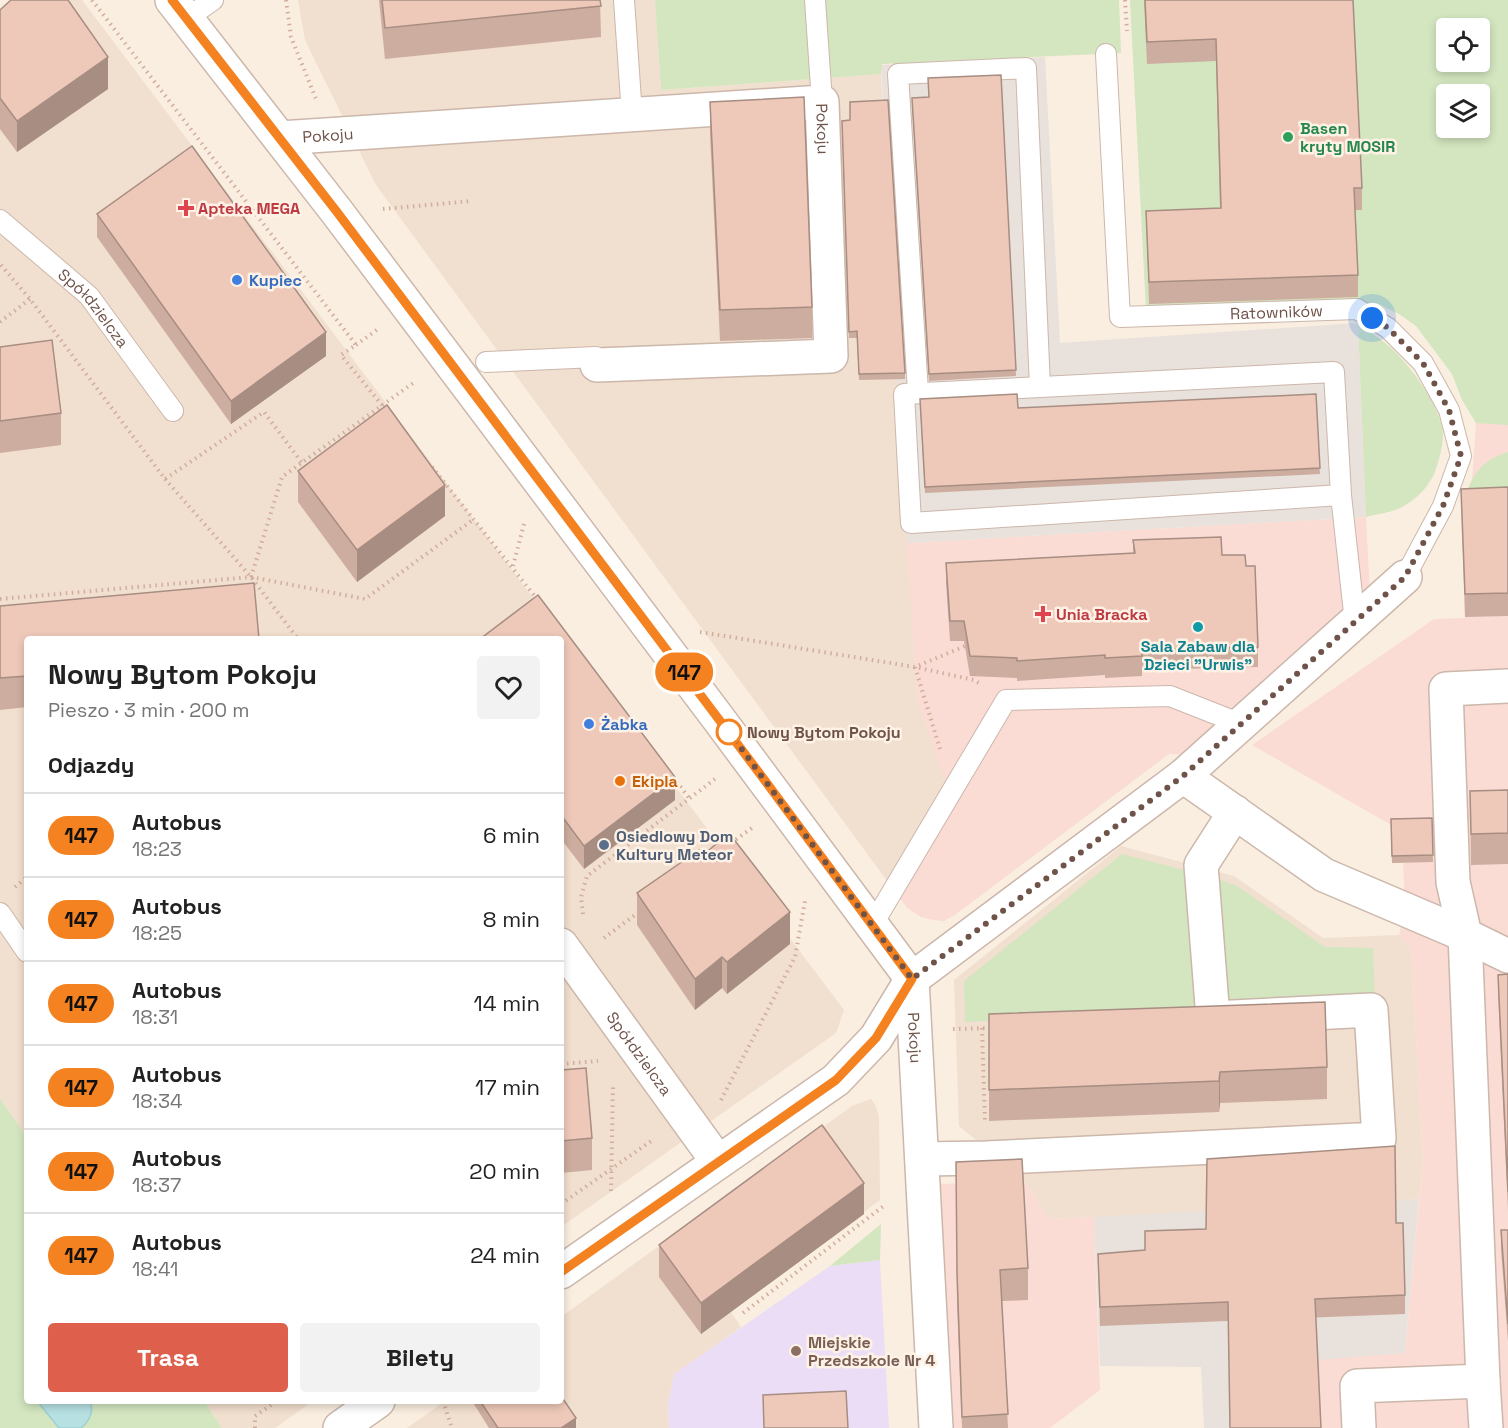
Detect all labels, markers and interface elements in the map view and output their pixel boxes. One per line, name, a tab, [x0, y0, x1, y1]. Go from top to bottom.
map controls	[1436, 18, 1490, 138]
button: locate	[1436, 18, 1490, 72]
button: layers	[1436, 84, 1490, 138]
street label: Pokoju	[812, 103, 834, 155]
place label: Basen kryty MOSIR	[1300, 118, 1395, 157]
street label: Pokoju	[302, 123, 354, 147]
marker: Basen kryty MOSIR	[1281, 130, 1295, 144]
place label: Apteka MEGA	[198, 198, 300, 219]
marker: Apteka MEGA	[179, 201, 193, 215]
street label: Spółdzielcza	[54, 264, 134, 352]
place label: Kupiec	[249, 270, 302, 291]
marker: Kupiec	[230, 273, 244, 287]
street label: Ratowników	[1230, 300, 1323, 324]
your location	[1357, 303, 1387, 333]
place label: Unia Bracka	[1056, 604, 1148, 625]
marker: Unia Bracka	[1034, 605, 1052, 623]
marker: Sala Zabaw dla Dzieci "Urwis"	[1191, 620, 1205, 634]
place label: Sala Zabaw dla Dzieci "Urwis"	[1141, 636, 1255, 675]
line badge: 147	[650, 652, 718, 692]
text: Nowy Bytom Pokoju	[48, 656, 317, 692]
button: heart	[477, 656, 540, 719]
text: 147	[667, 659, 701, 686]
text: Pieszo · 3 min · 200 m	[48, 697, 249, 723]
place label: Żabka	[601, 714, 648, 735]
marker: Żabka	[582, 717, 596, 731]
marker: Nowy Bytom Pokoju	[716, 719, 742, 745]
place label: Nowy Bytom Pokoju	[747, 722, 901, 743]
text: Odjazdy	[48, 751, 134, 779]
place label: Ekipla	[632, 771, 678, 792]
marker: Ekipla	[613, 774, 627, 788]
text: Autobus	[132, 808, 222, 836]
text: 6 min	[483, 821, 540, 849]
text: 147	[64, 822, 98, 849]
place label: Osiedlowy Dom Kultury Meteor	[616, 826, 734, 865]
text: 18:23	[132, 836, 182, 862]
marker: Osiedlowy Dom Kultury Meteor	[597, 838, 611, 852]
text: Autobus	[132, 892, 222, 920]
text: 8 min	[483, 905, 540, 933]
text: 147	[64, 906, 98, 933]
text: 18:25	[132, 920, 182, 946]
text: Autobus	[132, 976, 222, 1004]
text: 14 min	[474, 989, 540, 1017]
text: 147	[64, 990, 98, 1017]
text: 18:31	[132, 1004, 178, 1030]
street label: Spółdzielcza	[602, 1007, 677, 1100]
street label: Pokoju	[903, 1012, 927, 1064]
text: Autobus	[132, 1060, 222, 1088]
text: 17 min	[475, 1073, 540, 1101]
text: 147	[64, 1074, 98, 1101]
text: 18:34	[132, 1088, 182, 1114]
text: Autobus	[132, 1144, 222, 1172]
text: 20 min	[469, 1157, 540, 1185]
text: 147	[64, 1158, 98, 1185]
text: 18:37	[132, 1172, 181, 1198]
text: Autobus	[132, 1228, 222, 1256]
text: 24 min	[470, 1241, 540, 1269]
text: 147	[64, 1242, 98, 1269]
text: 18:41	[132, 1256, 178, 1282]
button: Trasa	[48, 1323, 288, 1392]
button: Bilety	[300, 1323, 540, 1392]
place label: Miejskie Przedszkole Nr 4	[808, 1332, 935, 1371]
marker: Miejskie Przedszkole Nr 4	[789, 1344, 803, 1358]

